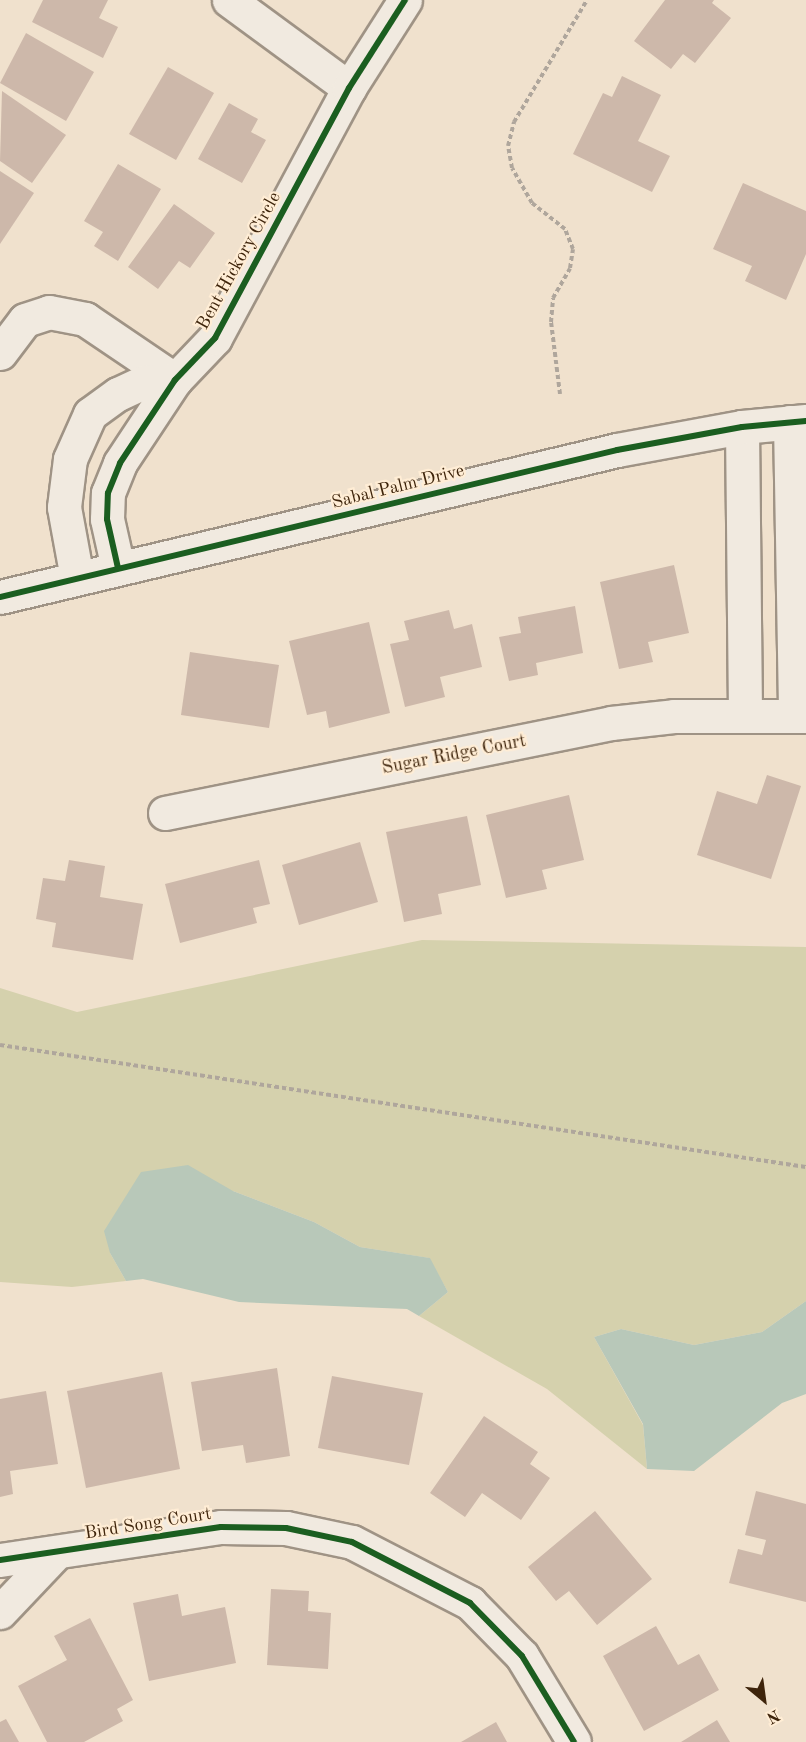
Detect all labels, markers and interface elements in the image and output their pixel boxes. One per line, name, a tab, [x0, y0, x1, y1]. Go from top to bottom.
street label: Bent Hickory Circle	[192, 188, 286, 334]
street label: Sabal Palm Drive	[329, 460, 467, 514]
street label: Sugar Ridge Court	[380, 730, 528, 780]
street label: Bird Song Court	[83, 1503, 213, 1545]
north arrow	[734, 1670, 794, 1730]
text: N	[764, 1706, 782, 1726]

